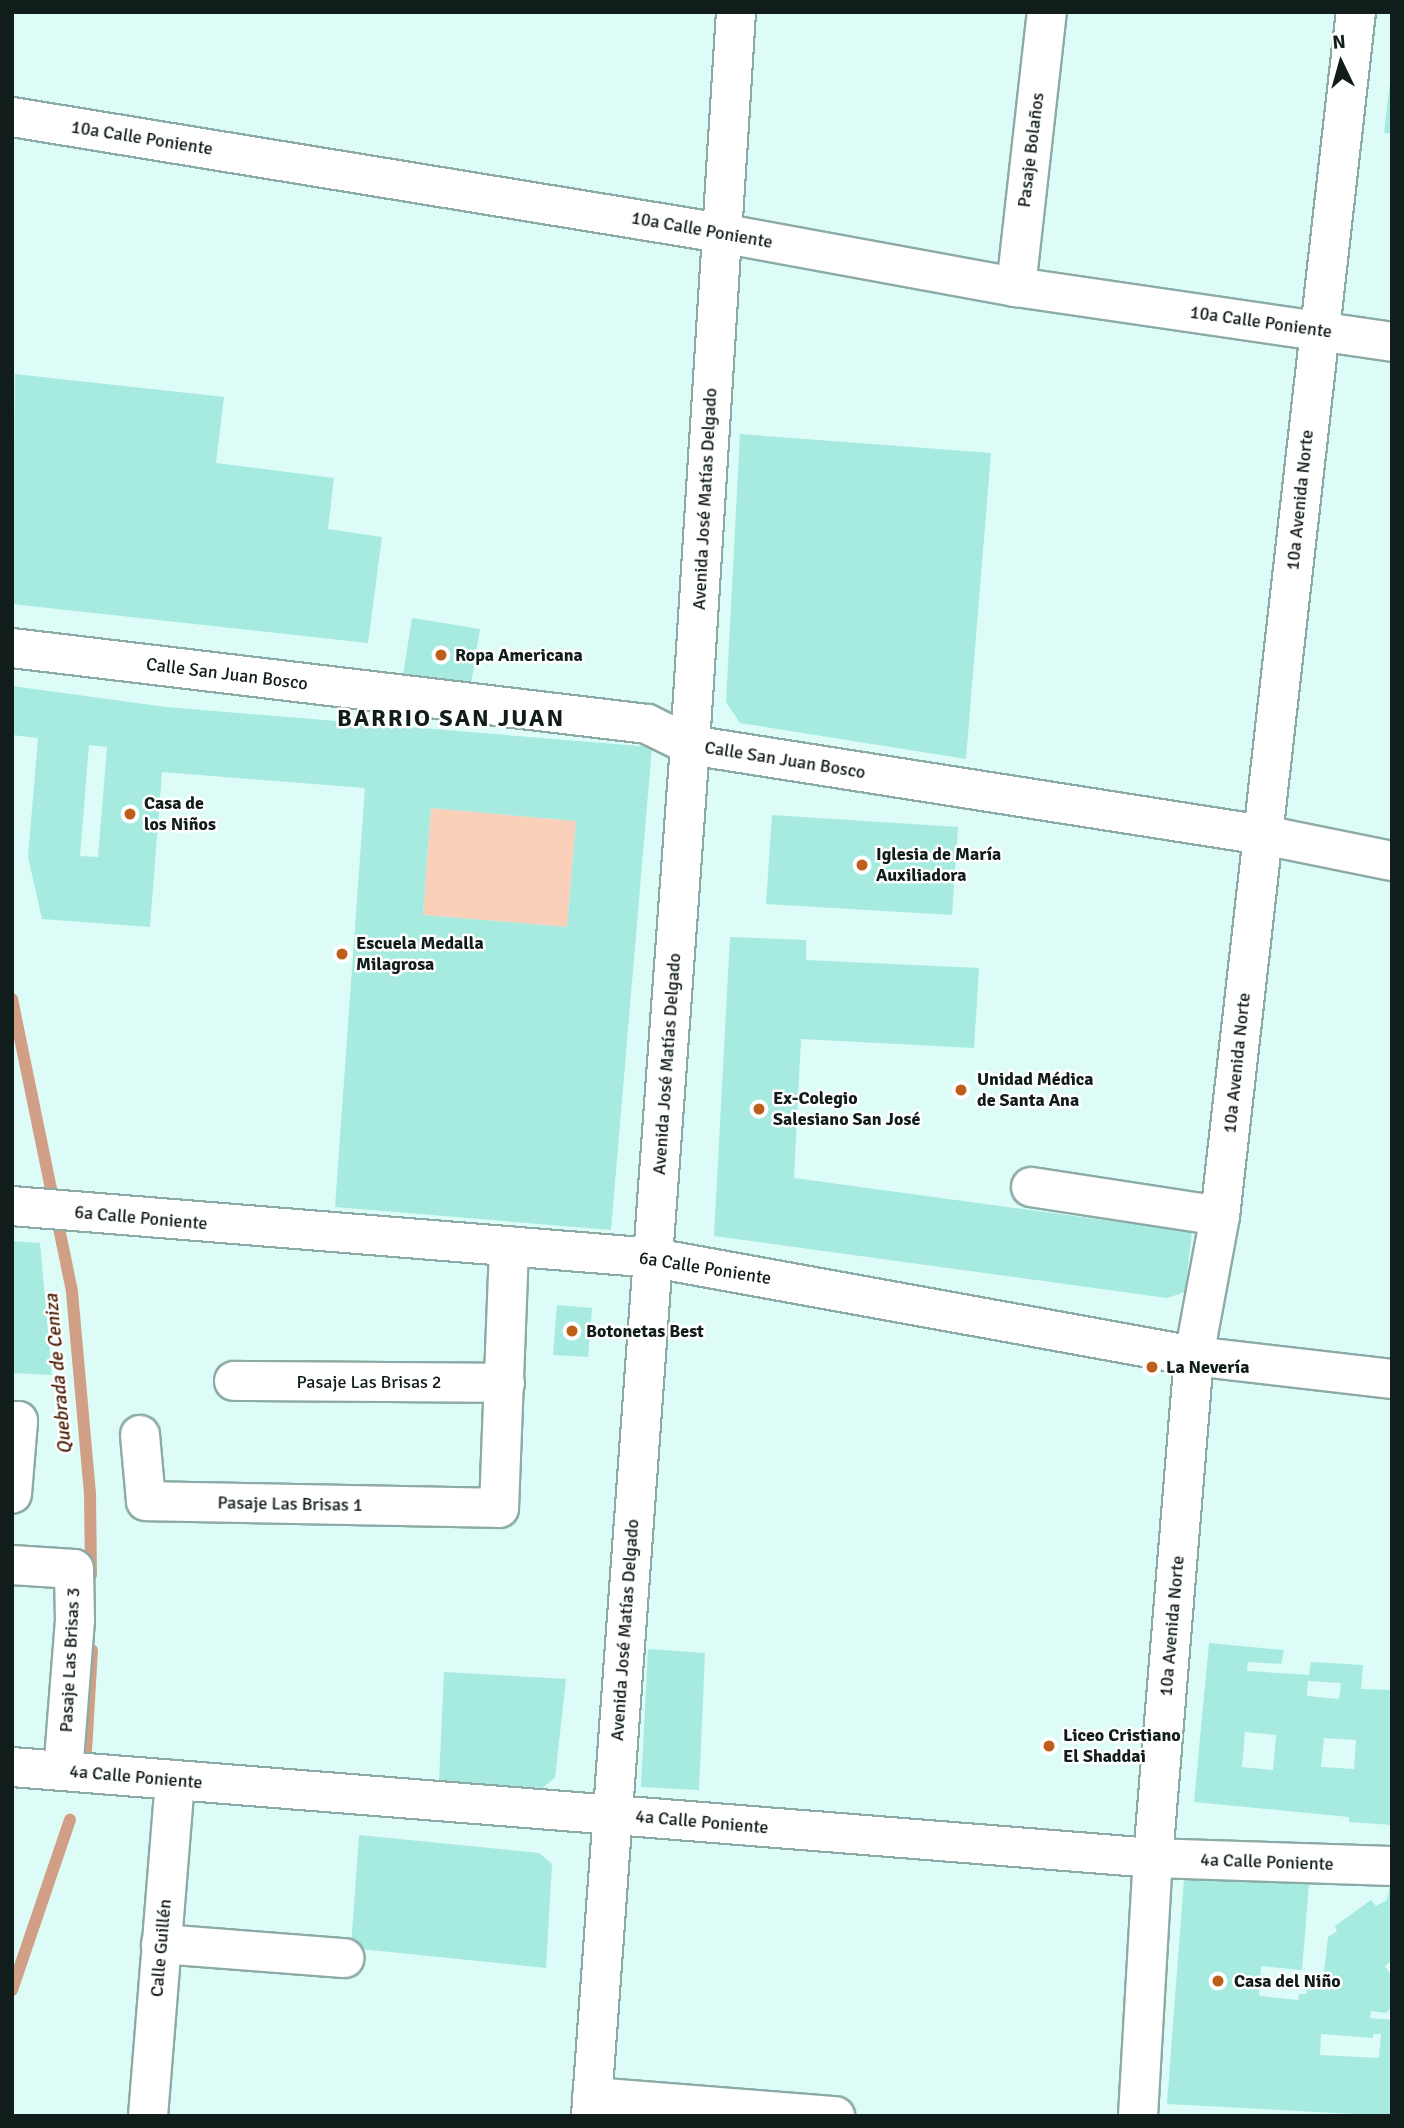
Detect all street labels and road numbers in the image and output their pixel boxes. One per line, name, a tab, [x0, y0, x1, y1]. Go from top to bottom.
street label: Pasaje Bolaños	[1013, 91, 1049, 209]
street label: 10a Calle Poniente	[70, 116, 214, 160]
street label: 10a Calle Poniente	[630, 207, 774, 253]
street label: 10a Calle Poniente	[1189, 301, 1333, 343]
street label: Avenida José Matías Delgado	[688, 387, 722, 611]
street label: 10a Avenida Norte	[1282, 429, 1318, 571]
street label: Calle San Juan Bosco	[145, 653, 309, 695]
street label: Calle San Juan Bosco	[703, 737, 867, 783]
street label: Avenida José Matías Delgado	[648, 952, 686, 1176]
street label: 10a Avenida Norte	[1219, 992, 1255, 1134]
street label: 6a Calle Poniente	[74, 1201, 208, 1235]
street label: 6a Calle Poniente	[637, 1247, 773, 1289]
street label: Pasaje Las Brisas 2	[296, 1371, 442, 1393]
street label: Pasaje Las Brisas 1	[217, 1492, 363, 1516]
street label: Avenida José Matías Delgado	[606, 1518, 644, 1742]
street label: 10a Avenida Norte	[1155, 1555, 1189, 1697]
street label: Pasaje Las Brisas 3	[55, 1587, 85, 1733]
street label: 4a Calle Poniente	[69, 1760, 203, 1794]
street label: 4a Calle Poniente	[635, 1805, 769, 1839]
street label: 4a Calle Poniente	[1200, 1849, 1334, 1875]
street label: Calle Guillén	[146, 1898, 176, 1998]

